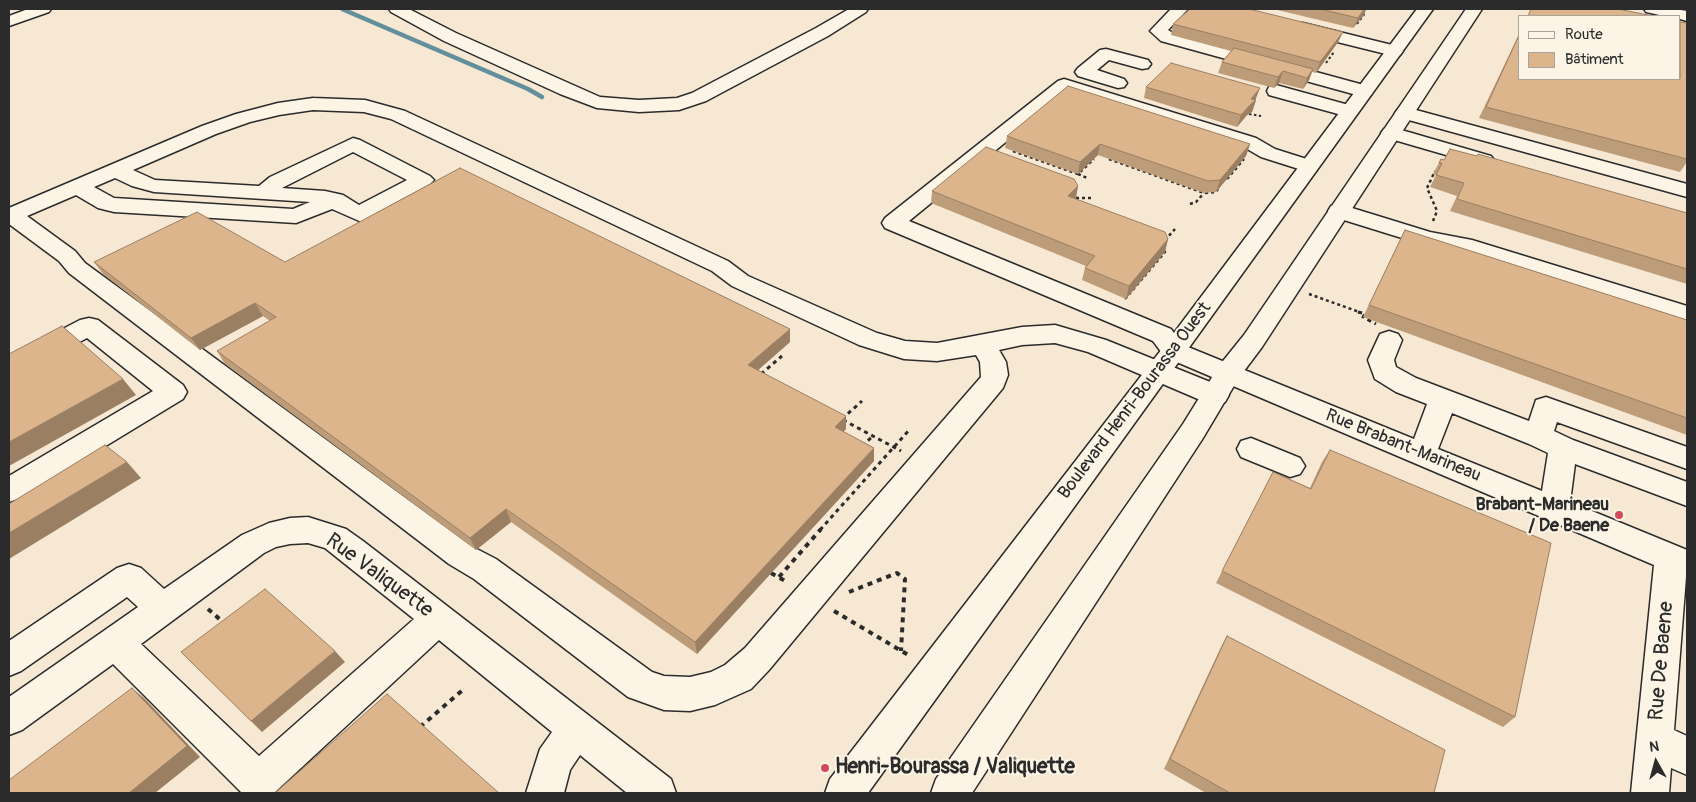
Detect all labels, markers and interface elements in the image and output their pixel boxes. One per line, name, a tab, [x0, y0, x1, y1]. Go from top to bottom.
legend	[1518, 15, 1681, 80]
text: Route	[1565, 25, 1603, 44]
text: Bâtiment	[1565, 50, 1624, 69]
street label: Boulevard Henri-Bourassa Ouest	[1054, 298, 1216, 504]
street label: Rue Brabant-Marineau	[1322, 405, 1484, 487]
place label: Brabant-Marineau / De Baene	[1476, 494, 1609, 536]
marker: Brabant-Marineau / De Baene	[1613, 509, 1625, 521]
street label: Rue Valiquette	[320, 529, 438, 623]
street label: Rue De Baene	[1644, 600, 1680, 722]
north arrow	[1631, 737, 1681, 787]
text: N	[1648, 738, 1660, 756]
place label: Henri-Bourassa / Valiquette	[835, 755, 1075, 781]
marker: Henri-Bourassa / Valiquette	[819, 762, 831, 774]

